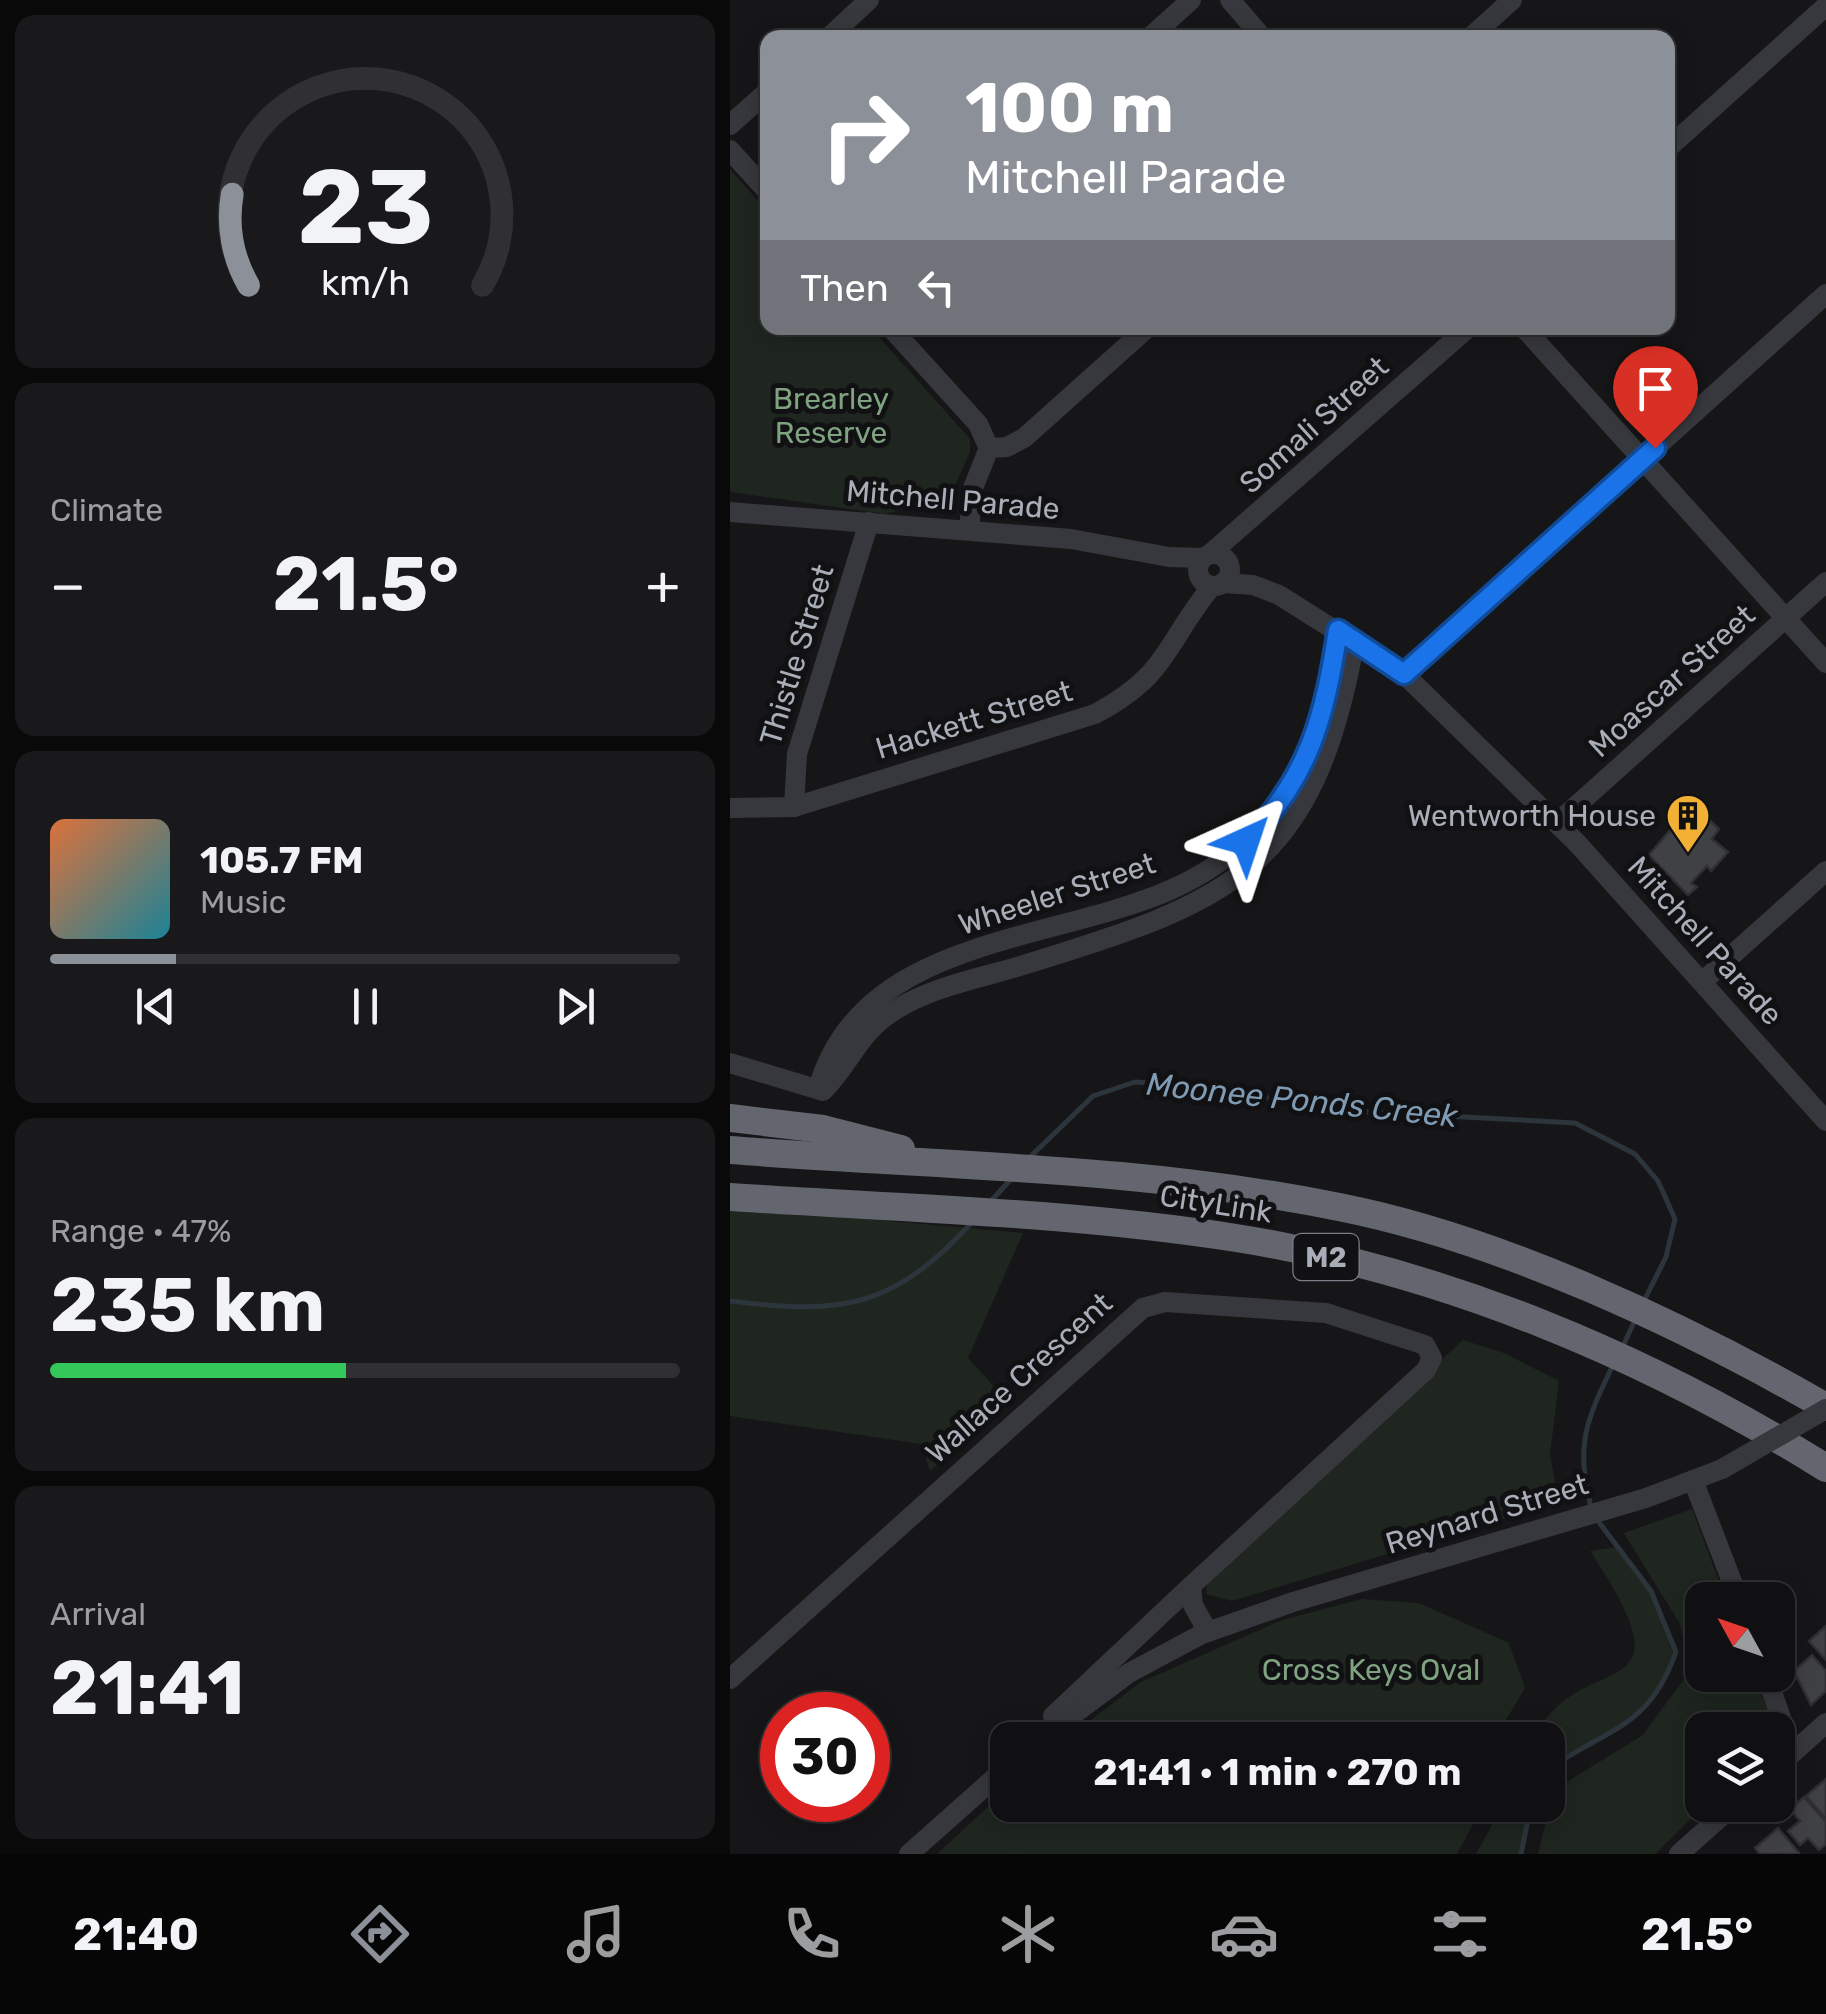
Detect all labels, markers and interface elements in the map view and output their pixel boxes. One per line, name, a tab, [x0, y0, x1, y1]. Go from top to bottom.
text: 100 m	[965, 67, 1174, 150]
icon: right	[800, 70, 930, 200]
text: 23	[297, 146, 433, 269]
text: Mitchell Parade	[965, 151, 1286, 204]
icon: left	[909, 260, 964, 315]
text: km/h	[320, 262, 410, 304]
text: Then	[800, 265, 889, 311]
pin	[1613, 346, 1698, 449]
street label: Somali Street	[1232, 349, 1396, 501]
icon: arrive	[1628, 361, 1683, 416]
park label: Brearley Reserve	[773, 381, 889, 451]
street label: Mitchell Parade	[845, 473, 1061, 527]
text: Climate	[50, 491, 163, 529]
text: 21.5°	[272, 540, 459, 629]
text: −	[50, 553, 86, 618]
text: +	[646, 553, 680, 618]
street label: Thistle Street	[752, 560, 842, 750]
street label: Moascar Street	[1582, 597, 1763, 765]
street label: Hackett Street	[871, 673, 1077, 767]
position arrow	[1194, 789, 1298, 893]
building icon: Wentworth House	[1665, 793, 1711, 854]
place label: Wentworth House	[1408, 798, 1656, 834]
text: 105.7 FM	[200, 837, 364, 883]
street label: Wheeler Street	[954, 845, 1160, 943]
street label: Mitchell Parade	[1620, 849, 1790, 1033]
text: Music	[200, 883, 286, 921]
icon: previous	[128, 979, 183, 1034]
icon: pause	[338, 979, 393, 1034]
icon: next	[548, 979, 603, 1034]
water label: Moonee Ponds Creek	[1145, 1065, 1460, 1135]
street label: CityLink	[1157, 1177, 1275, 1231]
text: Range · 47%	[50, 1212, 231, 1250]
road number: M2	[1294, 1234, 1358, 1280]
text: 235 km	[50, 1261, 325, 1350]
street label: Wallace Crescent	[919, 1285, 1120, 1471]
street label: Reynard Street	[1381, 1466, 1593, 1562]
north arrow	[1685, 1582, 1795, 1692]
map controls	[1685, 1582, 1795, 1822]
text: Arrival	[50, 1595, 146, 1633]
text: 21:41	[50, 1644, 245, 1733]
park label: Cross Keys Oval	[1262, 1652, 1480, 1688]
speed limit sign: 30	[760, 1692, 890, 1822]
button: layers	[1685, 1712, 1795, 1822]
text: 21:41 · 1 min · 270 m	[1093, 1749, 1462, 1795]
icon: directions	[345, 1899, 415, 1969]
icon: music	[561, 1899, 631, 1969]
icon: phone	[777, 1899, 847, 1969]
icon: climate	[993, 1899, 1063, 1969]
icon: car	[1209, 1899, 1279, 1969]
icon: filters	[1425, 1899, 1495, 1969]
text: 21:40	[73, 1908, 199, 1961]
text: 21.5°	[1641, 1908, 1753, 1961]

